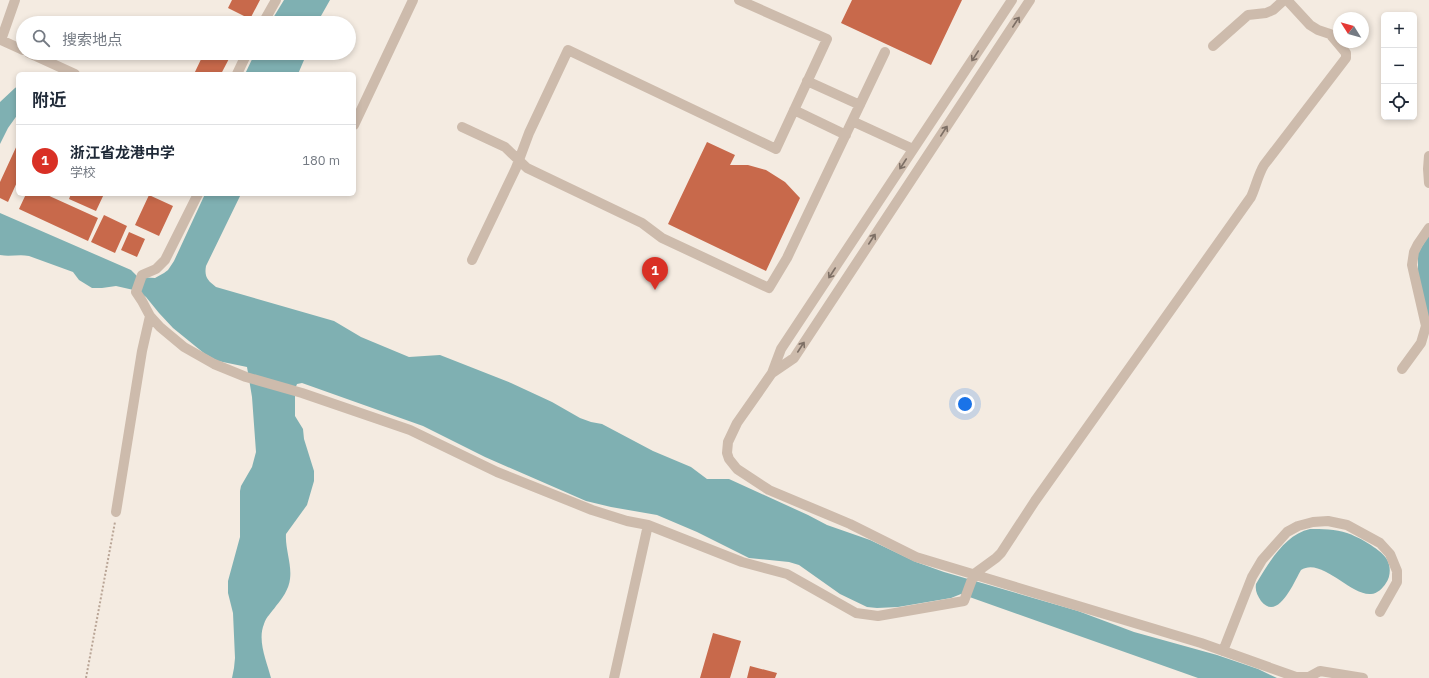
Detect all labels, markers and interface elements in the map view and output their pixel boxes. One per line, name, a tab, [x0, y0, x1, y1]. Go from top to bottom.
north arrow	[1333, 12, 1369, 48]
map controls	[1381, 12, 1417, 120]
button: +	[1381, 12, 1417, 48]
search box	[16, 16, 356, 60]
one-way arrow	[1012, 17, 1020, 28]
icon: search	[30, 27, 52, 49]
text: 搜索地点	[62, 30, 122, 49]
button: −	[1381, 48, 1417, 84]
one-way arrow	[971, 50, 979, 61]
button: locate	[1381, 84, 1417, 120]
text: 附近	[32, 89, 66, 111]
one-way arrow	[940, 125, 948, 136]
text: 浙江省龙港中学	[70, 143, 175, 162]
text: 1	[41, 152, 49, 169]
text: 180 m	[302, 152, 340, 169]
one-way arrow	[899, 158, 907, 170]
text: 学校	[70, 164, 96, 181]
one-way arrow	[868, 234, 876, 245]
pin: 1	[642, 257, 668, 290]
one-way arrow	[828, 267, 836, 278]
one-way arrow	[796, 342, 805, 353]
your location	[955, 394, 975, 414]

